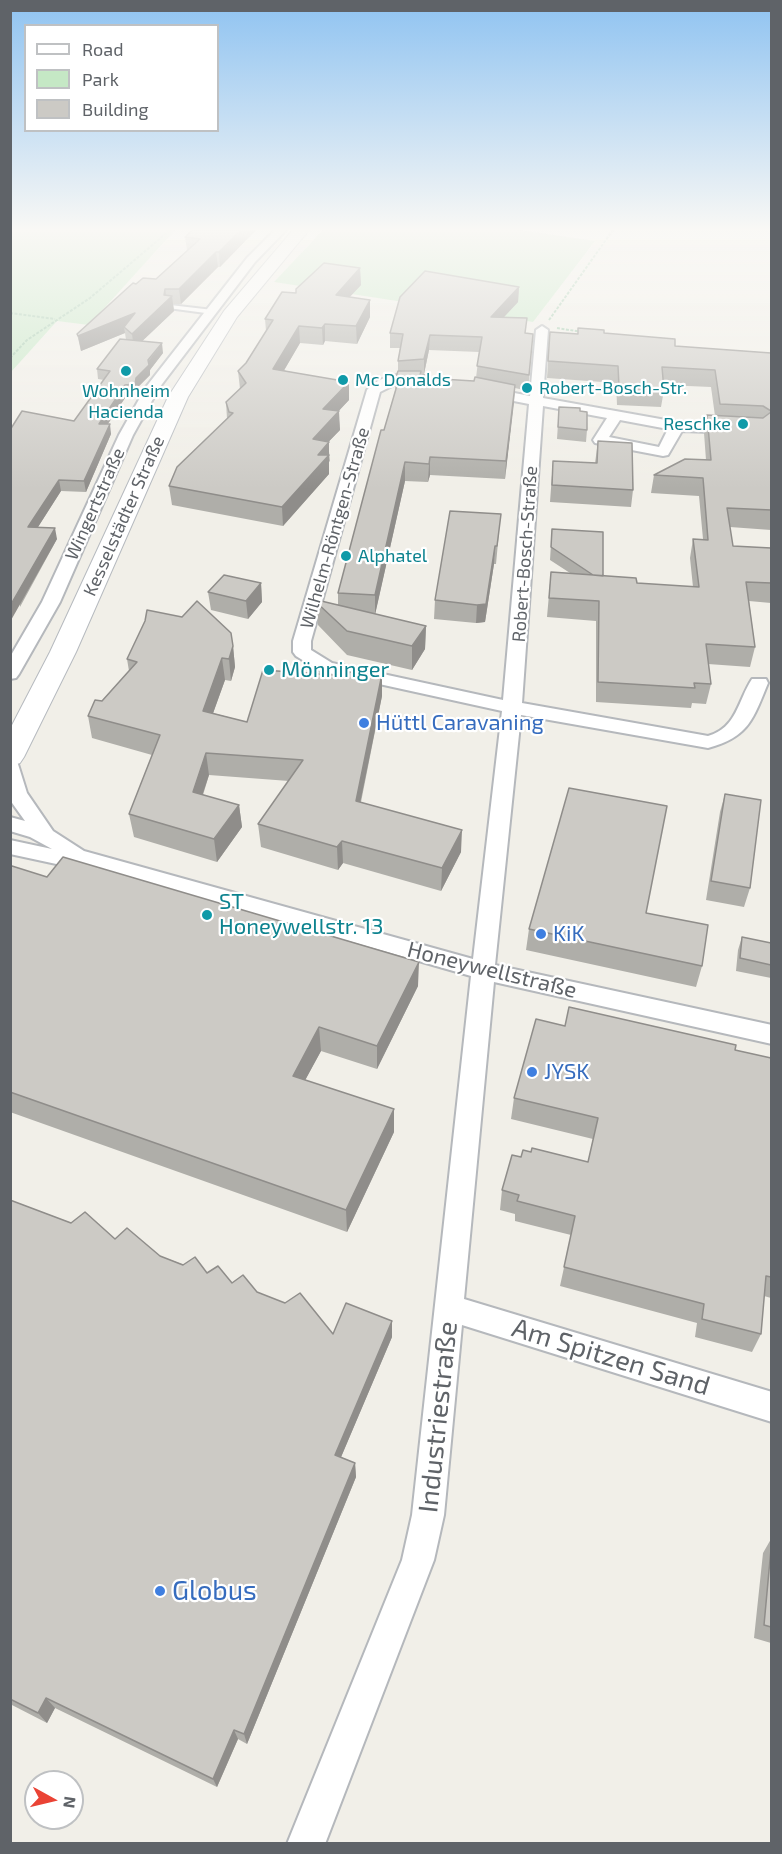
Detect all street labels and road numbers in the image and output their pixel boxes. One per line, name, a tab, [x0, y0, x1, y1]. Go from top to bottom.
street label: Wilhelm-Röntgen-Straße	[296, 425, 374, 631]
street label: Kesselstädter Straße	[79, 433, 169, 599]
street label: Wingertstraße	[61, 445, 129, 563]
street label: Robert-Bosch-Straße	[508, 465, 542, 643]
street label: Honeywellstraße	[405, 936, 579, 1004]
street label: Am Spitzen Sand	[508, 1311, 714, 1403]
street label: Industriestraße	[412, 1320, 464, 1514]

